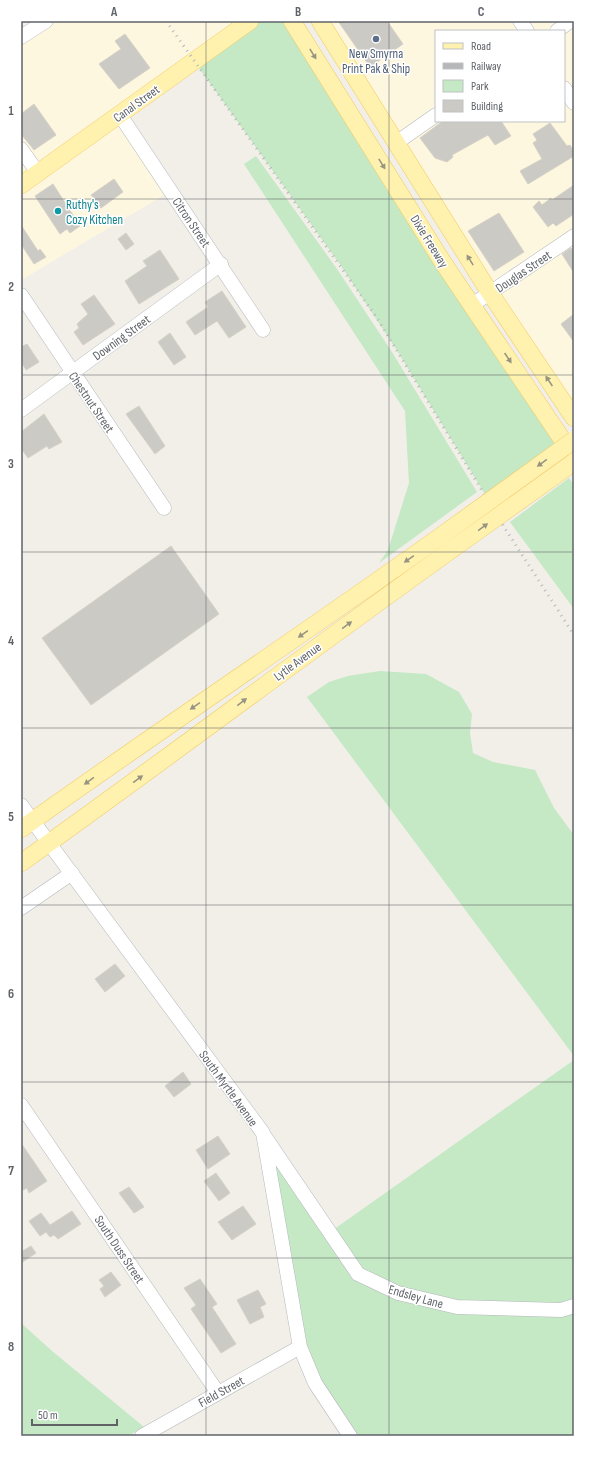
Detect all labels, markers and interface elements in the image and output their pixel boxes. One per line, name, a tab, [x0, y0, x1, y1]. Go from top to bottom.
text: A	[110, 4, 118, 20]
text: B	[295, 4, 301, 20]
text: C	[478, 4, 485, 20]
legend	[435, 30, 565, 122]
marker: New Smyrna Print Pak & Ship	[371, 34, 381, 44]
text: Road	[471, 39, 491, 54]
place label: New Smyrna Print Pak & Ship	[342, 46, 410, 77]
one-way arrow	[309, 49, 317, 59]
text: Railway	[471, 59, 502, 74]
text: Park	[471, 79, 489, 94]
street label: Canal Street	[110, 82, 163, 126]
text: Building	[471, 99, 503, 114]
text: 1	[8, 103, 14, 119]
one-way arrow	[378, 159, 386, 169]
street label: Citron Street	[169, 195, 214, 251]
place label: Ruthy's Cozy Kitchen	[66, 197, 123, 228]
marker: Ruthy's Cozy Kitchen	[53, 206, 63, 216]
street label: Dixie Freeway	[407, 212, 452, 271]
street label: Douglas Street	[493, 247, 555, 296]
one-way arrow	[466, 255, 474, 265]
text: 2	[8, 279, 14, 295]
street label: Downing Street	[90, 312, 154, 364]
one-way arrow	[504, 353, 512, 364]
street label: Chestnut Street	[65, 369, 117, 436]
one-way arrow	[545, 375, 553, 386]
text: 3	[8, 456, 14, 472]
one-way arrow	[537, 459, 548, 467]
one-way arrow	[477, 523, 488, 532]
one-way arrow	[404, 554, 415, 563]
one-way arrow	[342, 621, 352, 629]
one-way arrow	[298, 630, 308, 638]
text: 4	[8, 633, 14, 649]
street label: Lytle Avenue	[271, 639, 325, 684]
one-way arrow	[237, 698, 248, 706]
one-way arrow	[190, 702, 201, 710]
one-way arrow	[133, 775, 143, 783]
one-way arrow	[83, 777, 94, 785]
text: 5	[8, 809, 14, 825]
text: 6	[8, 986, 14, 1002]
street label: South Myrtle Avenue	[195, 1047, 261, 1130]
text: 7	[8, 1163, 14, 1179]
street label: South Duss Street	[91, 1213, 148, 1287]
street label: Endsley Lane	[386, 1282, 445, 1312]
text: 8	[8, 1339, 14, 1355]
street label: Field Street	[196, 1373, 247, 1411]
scale bar	[32, 1401, 117, 1427]
text: 50 m	[38, 1408, 58, 1423]

